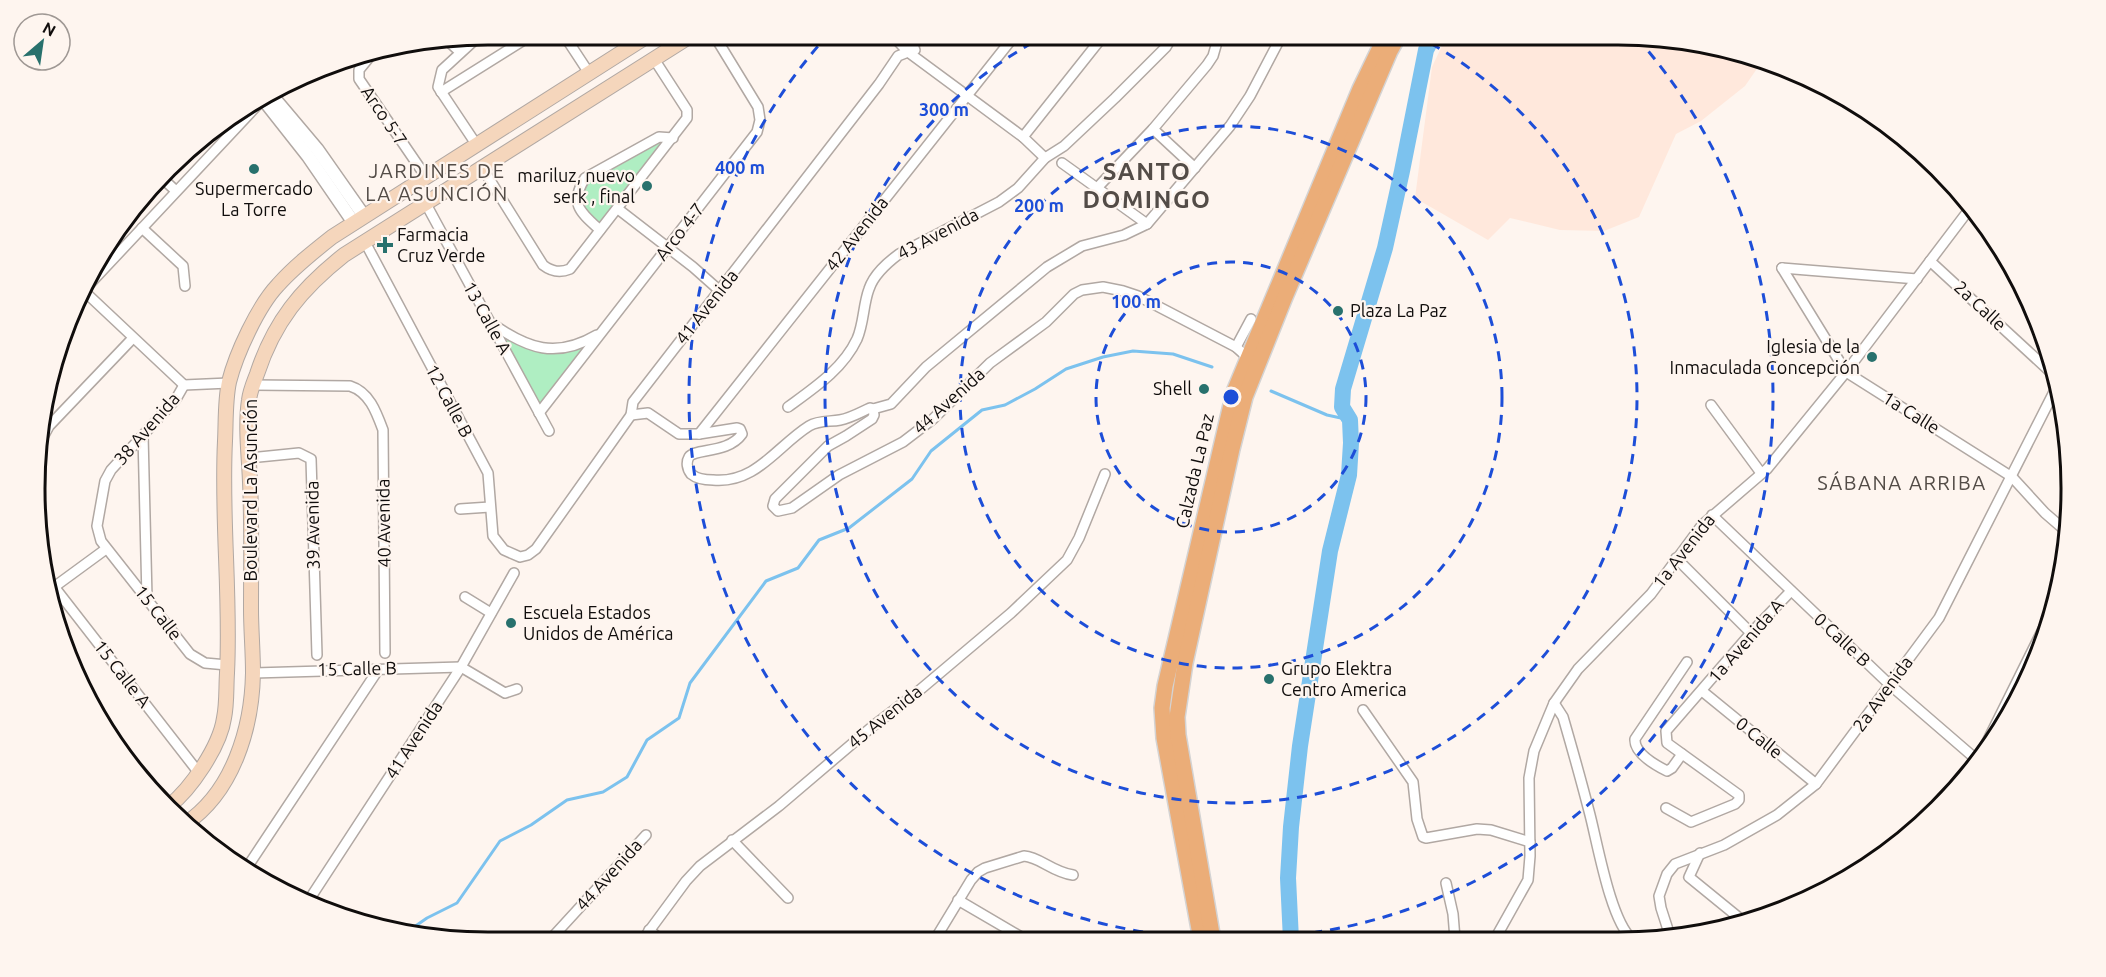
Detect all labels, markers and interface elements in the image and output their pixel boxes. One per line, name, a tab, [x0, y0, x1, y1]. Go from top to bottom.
north arrow	[12, 12, 72, 72]
text: N	[40, 18, 59, 40]
street label: Arco 5-7	[358, 82, 412, 149]
text: 300 m	[919, 99, 969, 119]
text: 400 m	[715, 157, 765, 177]
district label: SANTO DOMINGO	[1083, 158, 1211, 213]
district label: JARDINES DE LA ASUNCIÓN	[365, 159, 509, 205]
marker: Supermercado La Torre	[247, 162, 261, 176]
place label: mariluz, nuevo serk , final	[517, 165, 635, 206]
place label: Supermercado La Torre	[195, 178, 313, 219]
marker: mariluz, nuevo serk , final	[640, 179, 654, 193]
street label: 42 Avenida	[821, 192, 891, 275]
text: 200 m	[1014, 195, 1064, 215]
street label: Arco 4-7	[651, 199, 708, 264]
street label: 43 Avenida	[894, 203, 982, 263]
place label: Farmacia Cruz Verde	[397, 224, 486, 265]
marker: Farmacia Cruz Verde	[378, 238, 392, 252]
street label: 41 Avenida	[671, 265, 741, 348]
street label: 2a Calle	[1951, 276, 2011, 334]
street label: 13 Calle A	[460, 278, 516, 358]
text: 100 m	[1111, 291, 1161, 311]
place label: Plaza La Paz	[1350, 300, 1447, 320]
marker: Plaza La Paz	[1331, 304, 1345, 318]
place label: Iglesia de la Inmaculada Concepción	[1670, 336, 1860, 377]
marker: Iglesia de la Inmaculada Concepción	[1865, 350, 1879, 364]
street label: 12 Calle B	[422, 361, 477, 440]
street label: 44 Avenida	[909, 363, 988, 437]
place label: Shell	[1153, 378, 1192, 398]
marker: Shell	[1197, 382, 1211, 396]
centre of rings	[1221, 387, 1241, 407]
street label: 1a Calle	[1879, 387, 1944, 437]
street label: 38 Avenida	[109, 388, 183, 468]
street label: Boulevard La Asunción	[240, 399, 260, 581]
street label: Calzada La Paz	[1171, 411, 1217, 530]
district label: SÁBANA ARRIBA	[1817, 471, 1987, 494]
street label: 40 Avenida	[372, 478, 394, 568]
street label: 39 Avenida	[301, 480, 323, 570]
street label: 1a Avenida	[1648, 510, 1718, 591]
street label: 15 Calle	[131, 581, 186, 644]
street label: 1a Avenida A	[1704, 594, 1787, 686]
place label: Escuela Estados Unidos de América	[523, 602, 673, 643]
street label: 0 Calle B	[1810, 608, 1875, 670]
marker: Escuela Estados Unidos de América	[504, 616, 518, 630]
street label: 15 Calle A	[90, 636, 155, 711]
street label: 2a Avenida	[1848, 652, 1916, 735]
street label: 15 Calle B	[317, 657, 397, 679]
place label: Grupo Elektra Centro America	[1281, 658, 1407, 699]
marker: Grupo Elektra Centro America	[1262, 672, 1276, 686]
street label: 45 Avenida	[843, 680, 925, 752]
street label: 41 Avenida	[381, 697, 446, 782]
street label: 0 Calle	[1732, 712, 1787, 762]
street label: 44 Avenida	[571, 835, 645, 914]

